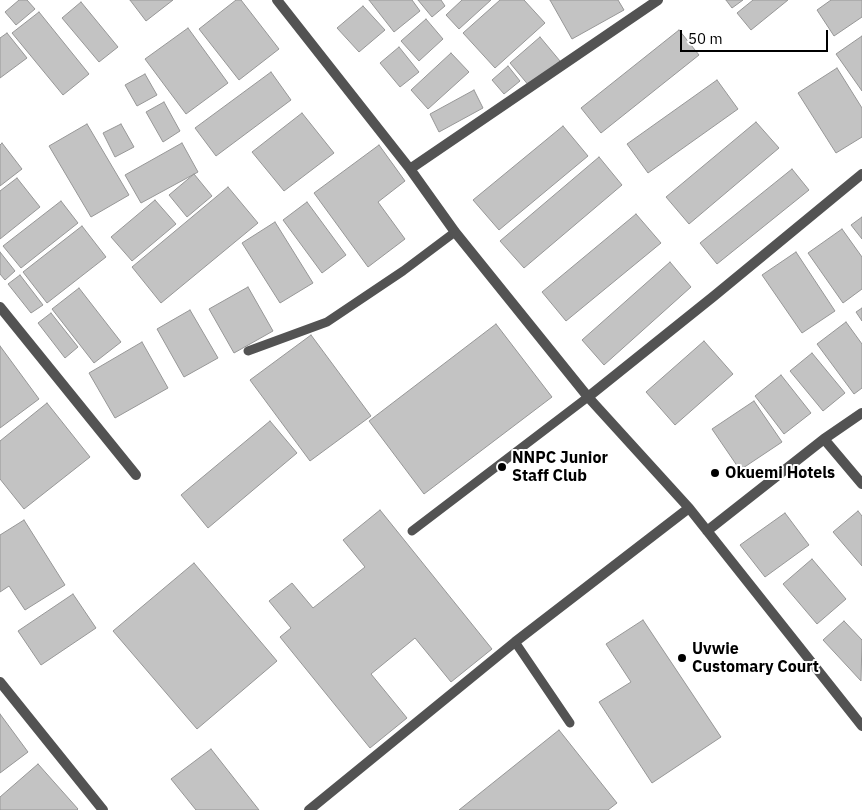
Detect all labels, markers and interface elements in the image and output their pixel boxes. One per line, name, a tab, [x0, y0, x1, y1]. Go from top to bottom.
scale bar	[682, 20, 830, 52]
text: 50 m	[688, 29, 723, 48]
place label: NNPC Junior Staff Club	[512, 448, 608, 486]
marker: NNPC Junior Staff Club	[496, 461, 508, 473]
place label: Okuemi Hotels	[725, 463, 835, 483]
marker: Okuemi Hotels	[709, 467, 721, 479]
place label: Uvwie Customary Court	[692, 639, 819, 677]
marker: Uvwie Customary Court	[676, 652, 688, 664]

